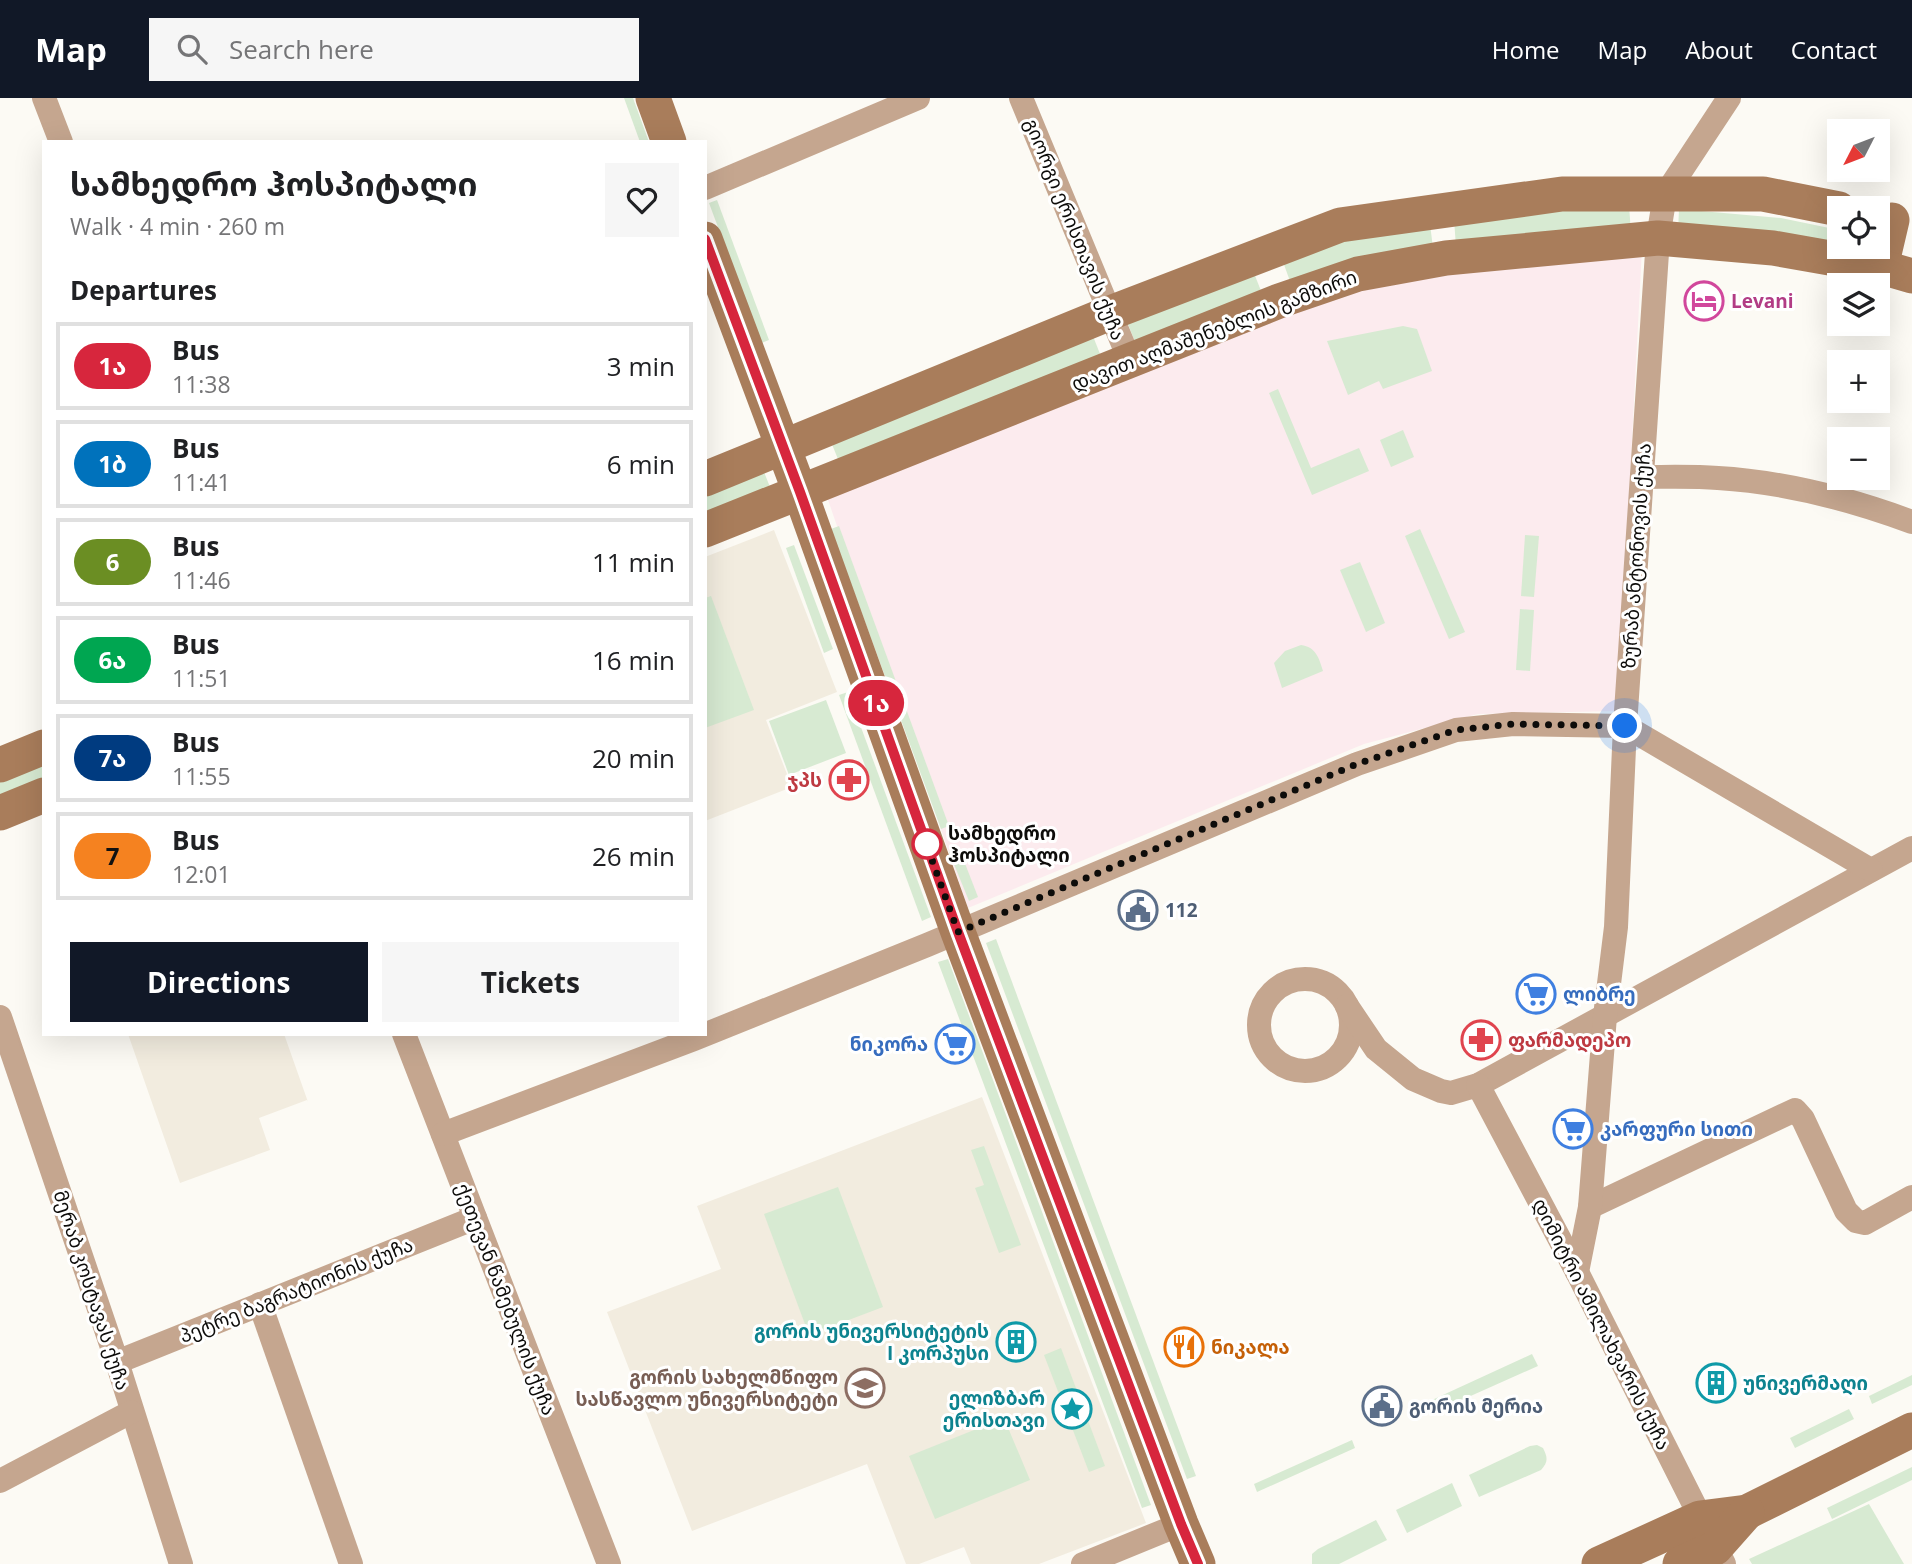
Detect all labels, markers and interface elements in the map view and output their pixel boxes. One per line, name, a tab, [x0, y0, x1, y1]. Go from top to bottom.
search box	[149, 18, 639, 81]
text: Map	[35, 27, 107, 72]
icon: search	[173, 30, 211, 68]
text: Search here	[229, 31, 374, 67]
text: Home	[1492, 33, 1560, 66]
text: Map	[1598, 33, 1647, 66]
text: About	[1685, 33, 1753, 66]
text: Contact	[1791, 33, 1877, 66]
street label: გიორგი ერისთავის ქუჩა	[1019, 114, 1131, 344]
north arrow	[1827, 119, 1890, 182]
map controls	[1827, 119, 1890, 490]
text: სამხედრო ჰოსპიტალი	[70, 161, 478, 206]
button: heart	[605, 163, 679, 237]
button: locate	[1827, 196, 1890, 259]
text: Walk · 4 min · 260 m	[70, 210, 285, 242]
street label: დავით აღმაშენებლის გამზირი	[1068, 263, 1360, 397]
text: Departures	[70, 272, 217, 308]
button: layers	[1827, 273, 1890, 336]
hotel icon: Levani	[1683, 280, 1725, 322]
place label: Levani	[1731, 288, 1794, 314]
text: Bus	[172, 332, 219, 368]
text: 3 min	[607, 348, 675, 384]
text: 1ა	[99, 349, 126, 382]
button: +	[1827, 350, 1890, 413]
text: 11:38	[172, 368, 231, 400]
button: −	[1827, 427, 1890, 490]
text: Bus	[172, 430, 219, 466]
street label: ზურაბ ანტონოვის ქუჩა	[1615, 442, 1657, 670]
text: 6 min	[607, 446, 675, 482]
text: 1ბ	[98, 447, 127, 480]
text: 11:41	[172, 466, 231, 498]
text: Bus	[172, 528, 219, 564]
text: 11 min	[592, 544, 675, 580]
text: 6	[106, 545, 119, 578]
text: 11:46	[172, 564, 231, 596]
text: Bus	[172, 626, 219, 662]
text: 16 min	[592, 642, 675, 678]
text: 6ა	[99, 643, 126, 676]
text: 11:51	[172, 662, 231, 694]
line badge: 1ა	[844, 680, 908, 726]
text: 1ა	[862, 686, 890, 719]
your location	[1607, 708, 1642, 743]
text: Bus	[172, 724, 219, 760]
text: 20 min	[592, 740, 675, 776]
text: 7ა	[99, 741, 126, 774]
pharmacy icon: ჯპს	[828, 759, 870, 801]
text: 11:55	[172, 760, 231, 792]
place label: ჯპს	[787, 767, 822, 793]
place label: სამხედრო ჰოსპიტალი	[948, 820, 1070, 868]
text: Bus	[172, 822, 219, 858]
marker: სამხედრო ჰოსპიტალი	[912, 829, 942, 859]
text: 26 min	[592, 838, 675, 874]
text: 7	[106, 839, 119, 872]
text: 12:01	[172, 858, 231, 890]
public building icon: 112	[1117, 889, 1159, 931]
place label: 112	[1165, 897, 1198, 923]
button: Directions	[70, 942, 368, 1022]
button: Tickets	[382, 942, 679, 1022]
supermarket icon: ლიბრე	[1515, 973, 1557, 1015]
place label: ლიბრე	[1563, 981, 1636, 1007]
pharmacy icon: ფარმადეპო	[1460, 1019, 1502, 1061]
supermarket icon: ნიკორა	[934, 1023, 976, 1065]
place label: ფარმადეპო	[1508, 1027, 1631, 1053]
place label: ნიკორა	[850, 1031, 928, 1057]
supermarket icon: კარფური სითი	[1552, 1108, 1594, 1150]
place label: კარფური სითი	[1600, 1116, 1753, 1142]
street label: ქეთევან წამებულის ქუჩა	[450, 1179, 562, 1419]
street label: მერაბ კოსტავას ქუჩა	[47, 1187, 137, 1393]
street label: დიმიტრი ამილახვარის ქუჩა	[1527, 1194, 1677, 1454]
street label: პეტრე ბაგრატიონის ქუჩა	[175, 1231, 417, 1349]
place label: გორის უნივერსიტეტის I კორპუსი	[754, 1318, 989, 1366]
building icon: გორის უნივერსიტეტის I კორპუსი	[995, 1321, 1037, 1363]
restaurant icon: ნიკალა	[1163, 1326, 1205, 1368]
place label: ნიკალა	[1211, 1334, 1290, 1360]
building icon: უნივერმაღი	[1695, 1362, 1737, 1404]
place label: გორის სახელმწიფო სასწავლო უნივერსიტეტი	[575, 1364, 838, 1412]
school or university icon: გორის სახელმწიფო სასწავლო უნივერსიტეტი	[844, 1367, 886, 1409]
place label: უნივერმაღი	[1743, 1370, 1868, 1396]
place label: ელიზბარ ერისთავი	[943, 1385, 1045, 1433]
public building icon: გორის მერია	[1361, 1385, 1403, 1427]
place icon: ელიზბარ ერისთავი	[1051, 1388, 1093, 1430]
place label: გორის მერია	[1409, 1393, 1543, 1419]

